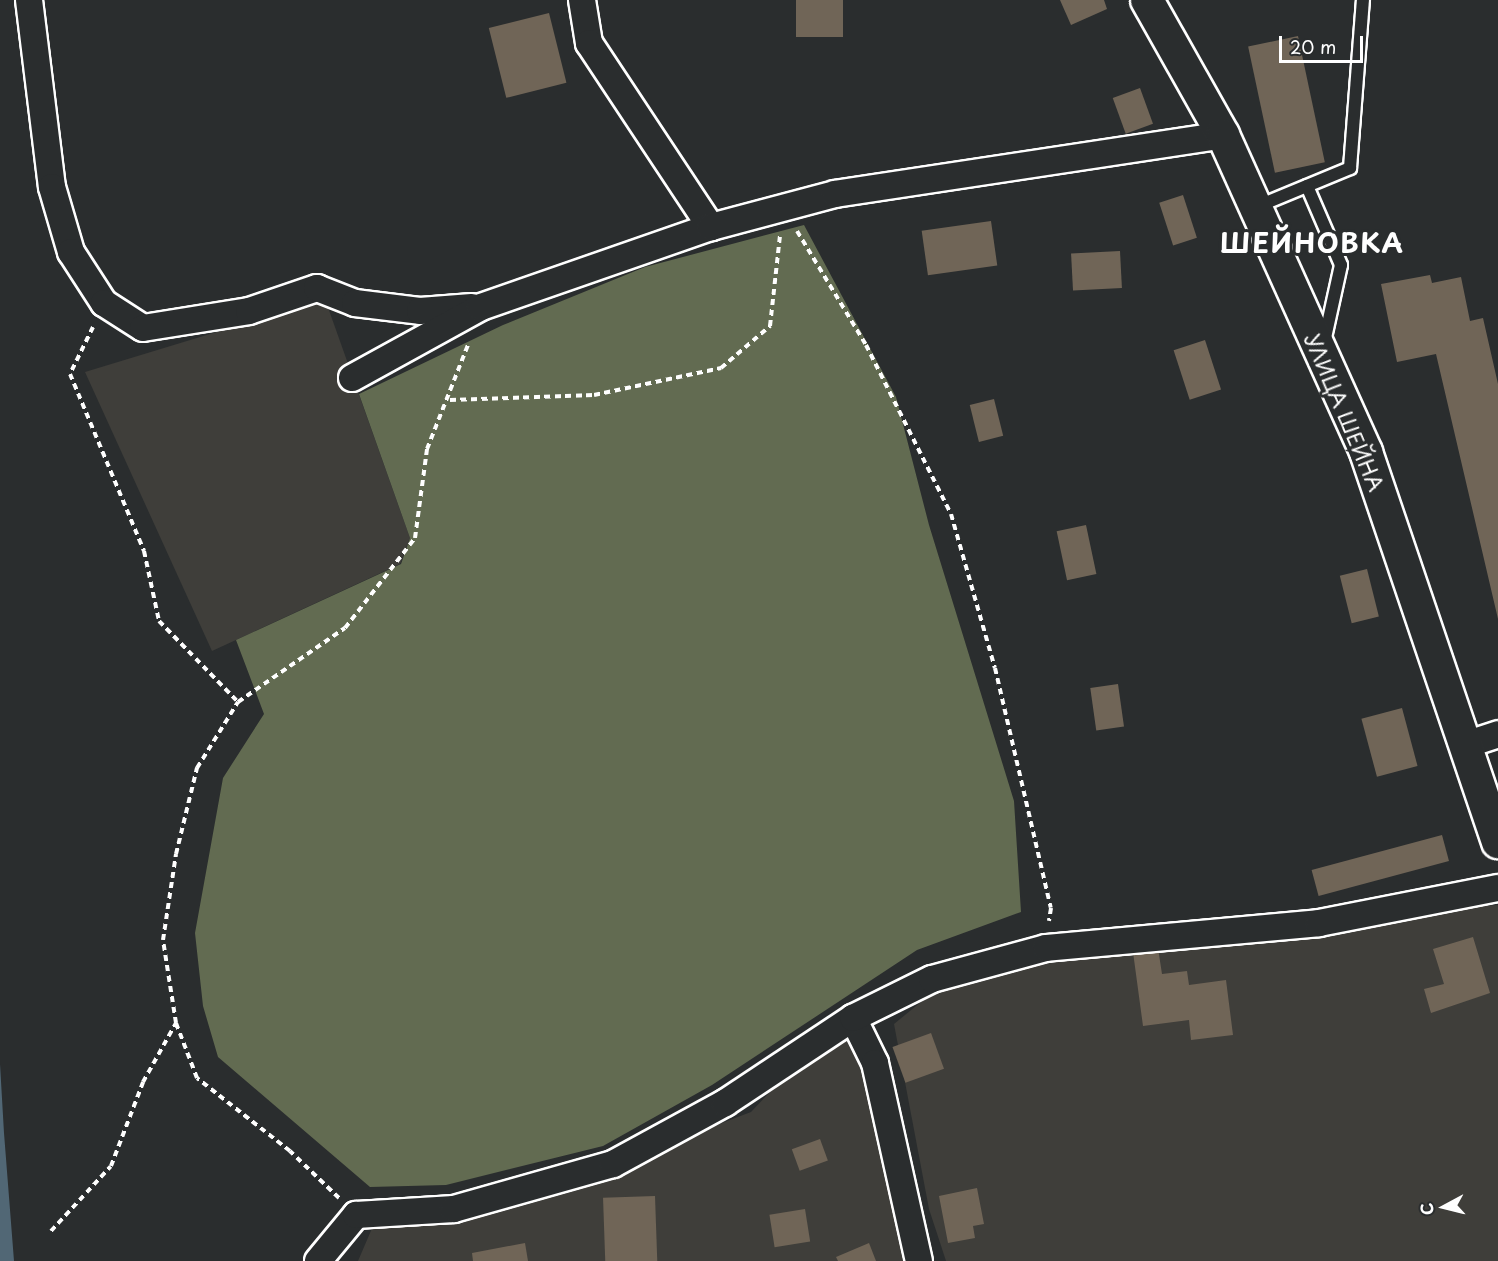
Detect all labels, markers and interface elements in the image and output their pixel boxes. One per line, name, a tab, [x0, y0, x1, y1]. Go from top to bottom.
scale bar	[1282, 24, 1366, 62]
text: 20 m	[1290, 33, 1336, 60]
district label: ШЕЙНОВКА	[1221, 226, 1403, 258]
street label: УЛИЦА ШЕЙНА	[1300, 329, 1390, 495]
north arrow	[1414, 1177, 1474, 1237]
text: С	[1413, 1202, 1439, 1217]

